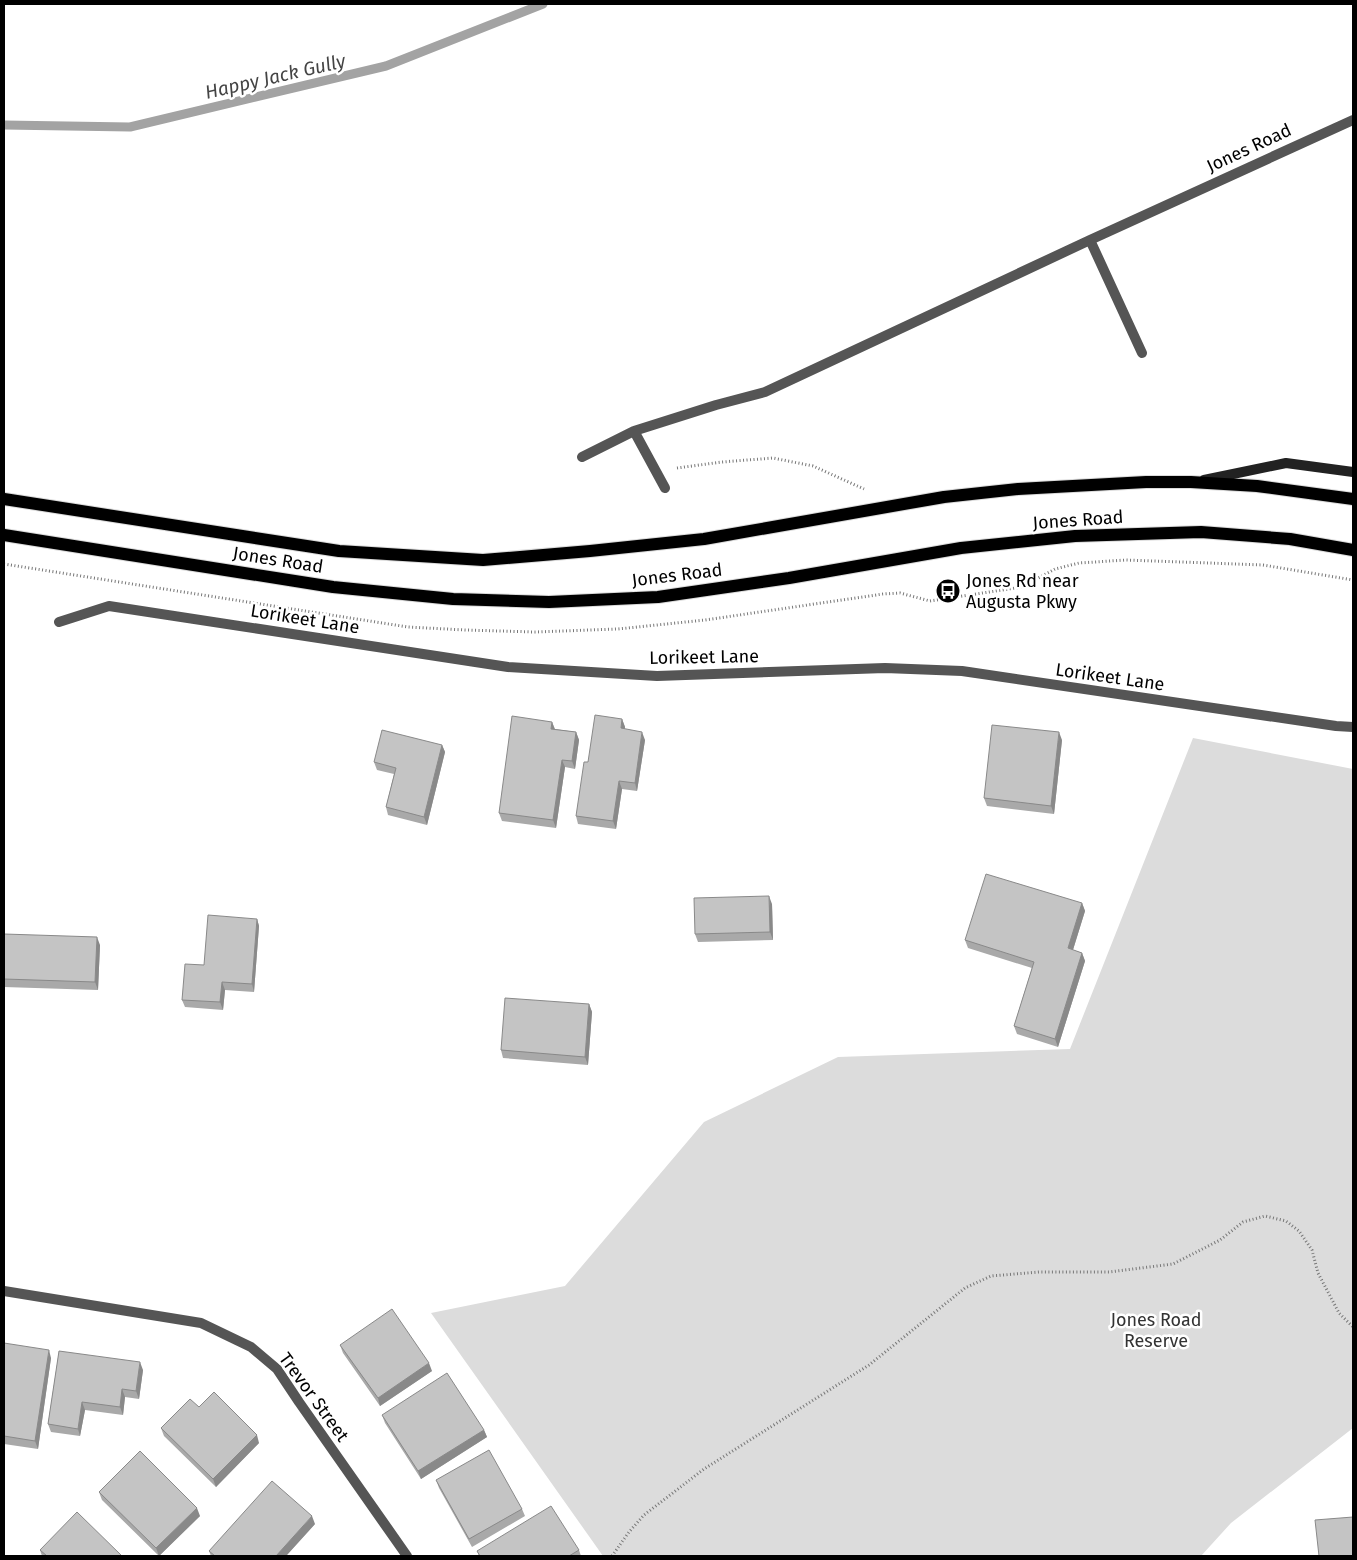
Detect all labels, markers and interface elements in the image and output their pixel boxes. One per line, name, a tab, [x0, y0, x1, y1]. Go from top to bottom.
water label: Happy Jack Gully	[203, 49, 348, 104]
street label: Jones Road	[1203, 119, 1295, 177]
street label: Jones Road	[1032, 506, 1124, 534]
street label: Jones Road	[231, 542, 325, 578]
street label: Jones Road	[630, 559, 724, 591]
place label: Jones Rd near Augusta Pkwy	[966, 570, 1079, 613]
bus stop icon: Jones Rd near Augusta Pkwy	[935, 578, 961, 604]
street label: Lorikeet Lane	[249, 600, 361, 638]
street label: Lorikeet Lane	[649, 645, 759, 669]
street label: Lorikeet Lane	[1054, 658, 1166, 696]
park label: Jones Road Reserve	[1110, 1309, 1202, 1352]
street label: Trevor Street	[274, 1348, 354, 1446]

